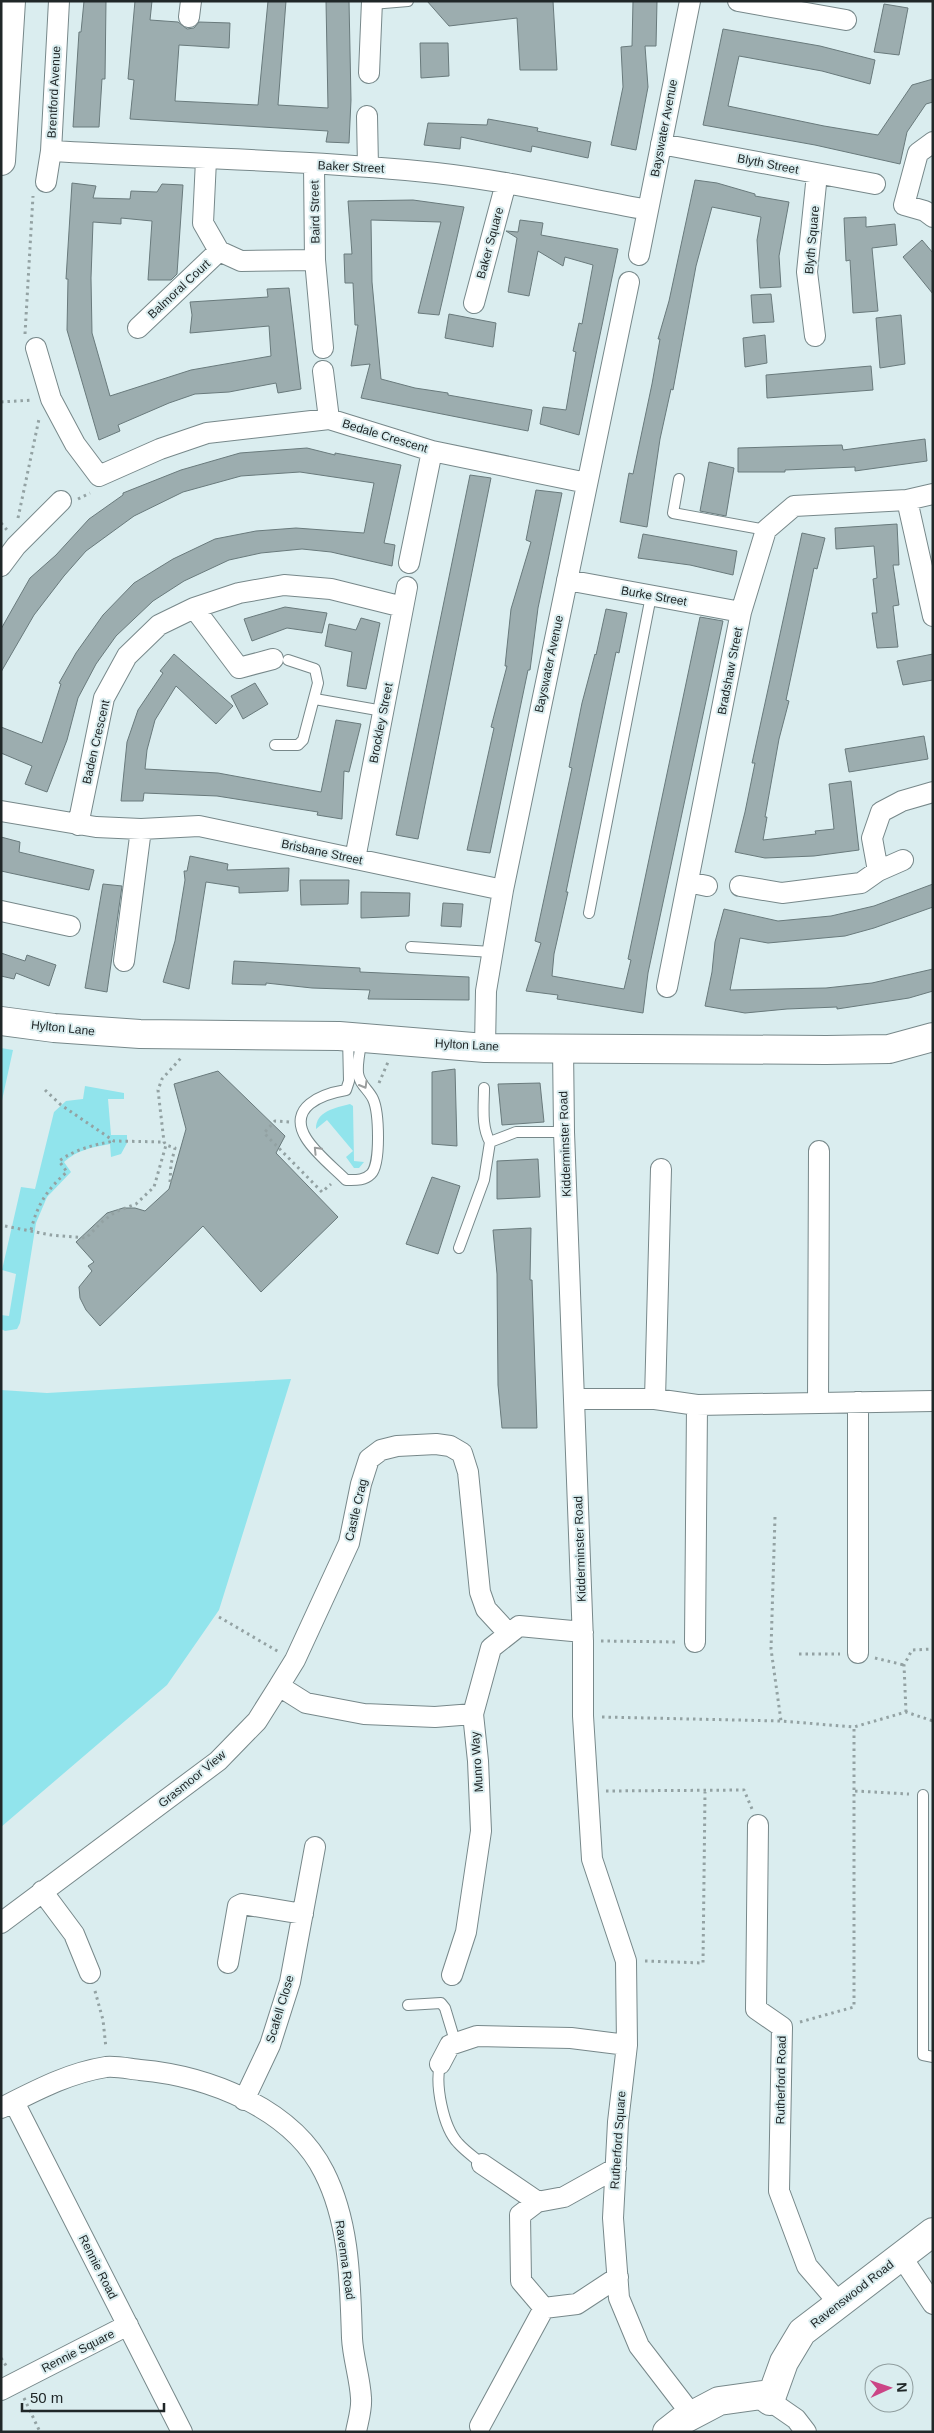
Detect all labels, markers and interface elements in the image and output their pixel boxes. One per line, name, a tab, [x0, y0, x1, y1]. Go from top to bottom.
street label: Brentford Avenue	[45, 45, 63, 139]
street label: Bayswater Avenue	[648, 78, 680, 178]
street label: Blyth Street	[736, 151, 800, 177]
street label: Baker Street	[317, 158, 385, 176]
street label: Baird Street	[307, 180, 323, 244]
street label: Baker Square	[474, 205, 506, 280]
street label: Blyth Square	[802, 205, 822, 275]
street label: Balmoral Court	[145, 256, 214, 321]
street label: Bedale Crescent	[341, 416, 430, 456]
street label: Burke Street	[620, 583, 689, 609]
street label: Bayswater Avenue	[532, 614, 566, 714]
street label: Bradshaw Street	[715, 625, 745, 716]
street label: Brockley Street	[366, 681, 396, 764]
street label: Baden Crescent	[79, 698, 113, 786]
street label: Brisbane Street	[280, 837, 365, 868]
street label: Hylton Lane	[30, 1018, 96, 1038]
street label: Hylton Lane	[435, 1036, 500, 1054]
one-way arrow	[357, 1079, 367, 1088]
street label: Kidderminster Road	[556, 1091, 574, 1197]
one-way arrow	[314, 1147, 323, 1156]
street label: Castle Crag	[342, 1478, 370, 1542]
street label: Kidderminster Road	[571, 1496, 589, 1602]
street label: Munro Way	[468, 1731, 486, 1793]
street label: Grasmoor View	[156, 1747, 229, 1810]
street label: Scafell Close	[263, 1973, 297, 2045]
street label: Rutherford Road	[773, 2036, 789, 2124]
street label: Rutherford Square	[608, 2090, 628, 2190]
street label: Ravenna Road	[332, 2219, 358, 2301]
street label: Rennie Road	[76, 2233, 120, 2301]
street label: Ravenswood Road	[808, 2257, 896, 2331]
street label: Rennie Square	[39, 2326, 117, 2375]
north arrow	[864, 2363, 914, 2413]
scale bar	[22, 2380, 165, 2412]
text: N	[894, 2382, 910, 2393]
text: 50 m	[30, 2389, 63, 2406]

